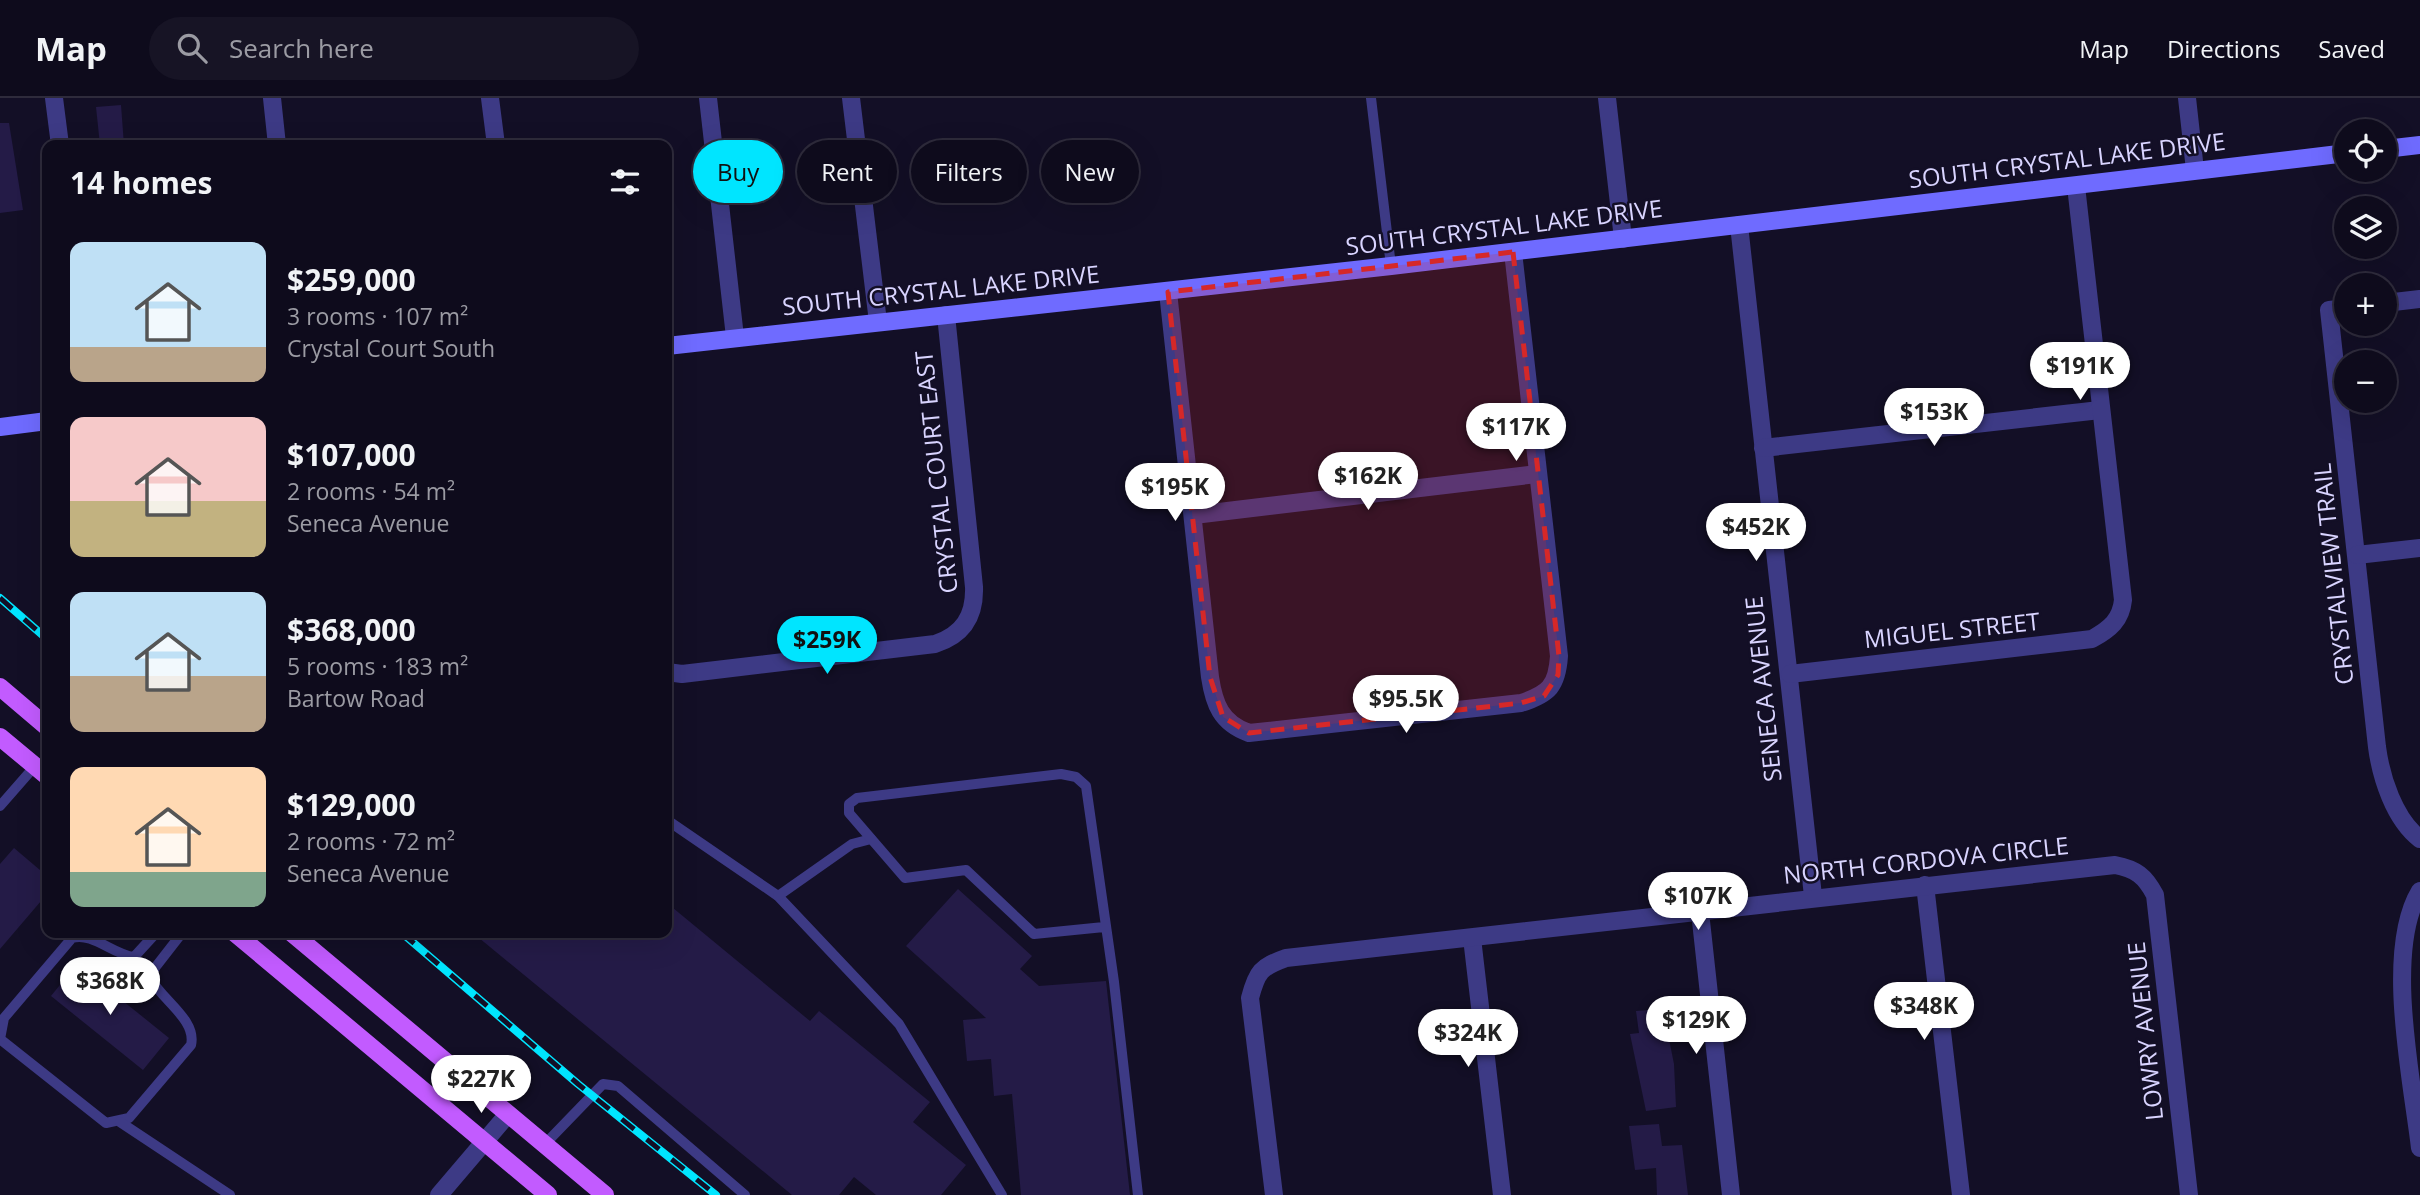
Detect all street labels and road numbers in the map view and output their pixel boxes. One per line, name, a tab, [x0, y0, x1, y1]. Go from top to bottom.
street label: SOUTH CRYSTAL LAKE DRIVE	[1907, 124, 2227, 195]
street label: SOUTH CRYSTAL LAKE DRIVE	[1344, 191, 1664, 262]
street label: SOUTH CRYSTAL LAKE DRIVE	[781, 256, 1101, 323]
street label: CRYSTAL COURT EAST	[906, 349, 965, 595]
street label: CRYSTALVIEW TRAIL	[2304, 462, 2361, 687]
street label: SENECA AVENUE	[1736, 595, 1789, 783]
street label: MIGUEL STREET	[1862, 604, 2041, 655]
street label: NORTH CORDOVA CIRCLE	[1782, 828, 2070, 891]
street label: LOWRY AVENUE	[2119, 940, 2170, 1122]

